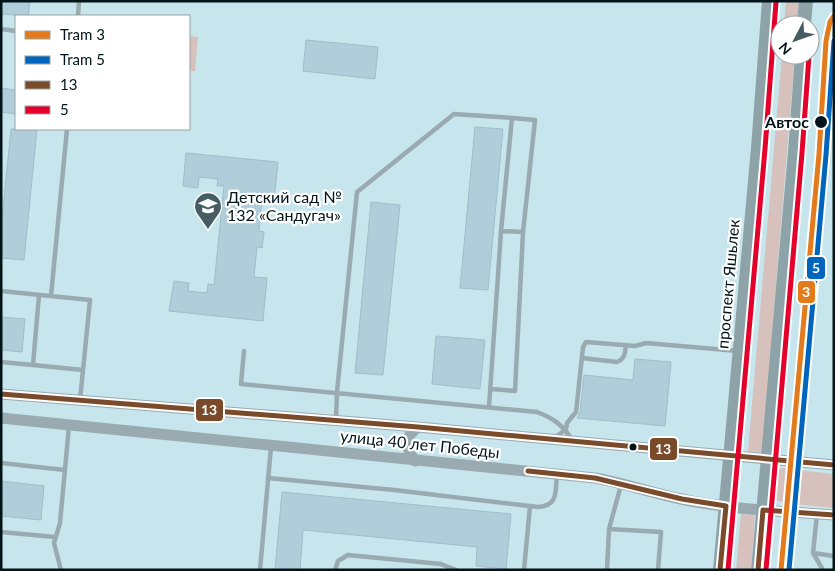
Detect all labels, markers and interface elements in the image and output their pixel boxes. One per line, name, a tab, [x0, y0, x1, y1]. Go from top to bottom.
legend	[15, 15, 190, 130]
north arrow	[770, 15, 820, 65]
text: Tram 3	[60, 25, 105, 43]
text: N	[775, 39, 795, 59]
text: Tram 5	[60, 50, 105, 68]
text: 13	[60, 75, 77, 93]
text: 5	[60, 100, 69, 118]
place label: Автос	[764, 112, 809, 131]
marker: Автос	[813, 114, 829, 130]
place label: Детский сад № 132 «Сандугач»	[227, 187, 342, 224]
school or university icon: Детский сад № 132 «Сандугач»	[193, 191, 223, 230]
street label: проспект Яшьлек	[712, 218, 743, 350]
line badge: 5	[806, 256, 826, 280]
text: 5	[812, 259, 820, 276]
line badge: 3	[797, 280, 816, 304]
text: 3	[802, 283, 810, 300]
line badge: 13	[195, 398, 224, 422]
text: 13	[201, 401, 217, 418]
street label: улица 40 лет Победы	[339, 426, 501, 461]
line badge: 13	[649, 437, 678, 461]
text: 13	[655, 440, 671, 457]
unlabelled marker	[628, 442, 638, 452]

